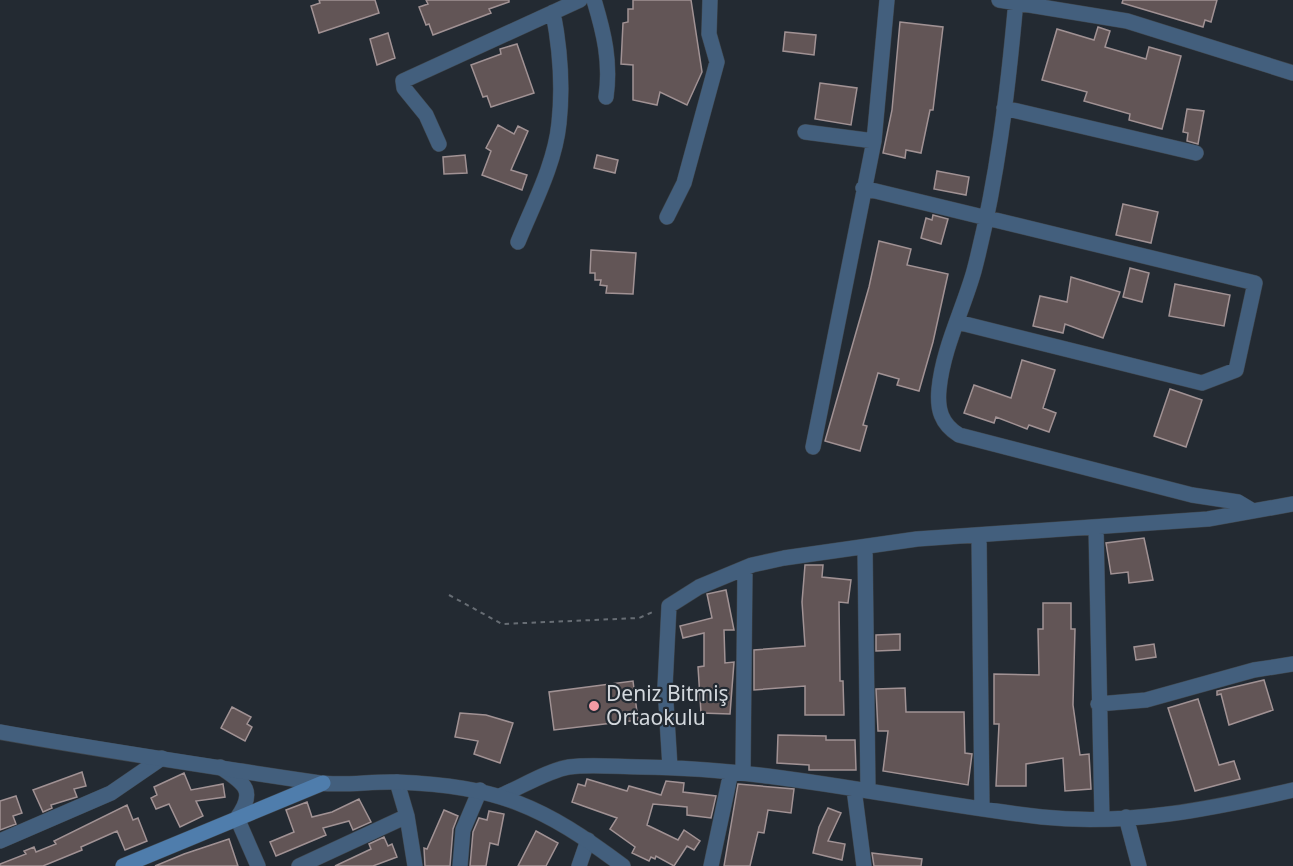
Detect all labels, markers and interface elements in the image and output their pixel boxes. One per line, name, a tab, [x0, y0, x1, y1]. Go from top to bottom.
place label: Deniz Bitmiş Ortaokulu	[606, 679, 729, 731]
marker: Deniz Bitmiş Ortaokulu	[587, 699, 601, 713]

